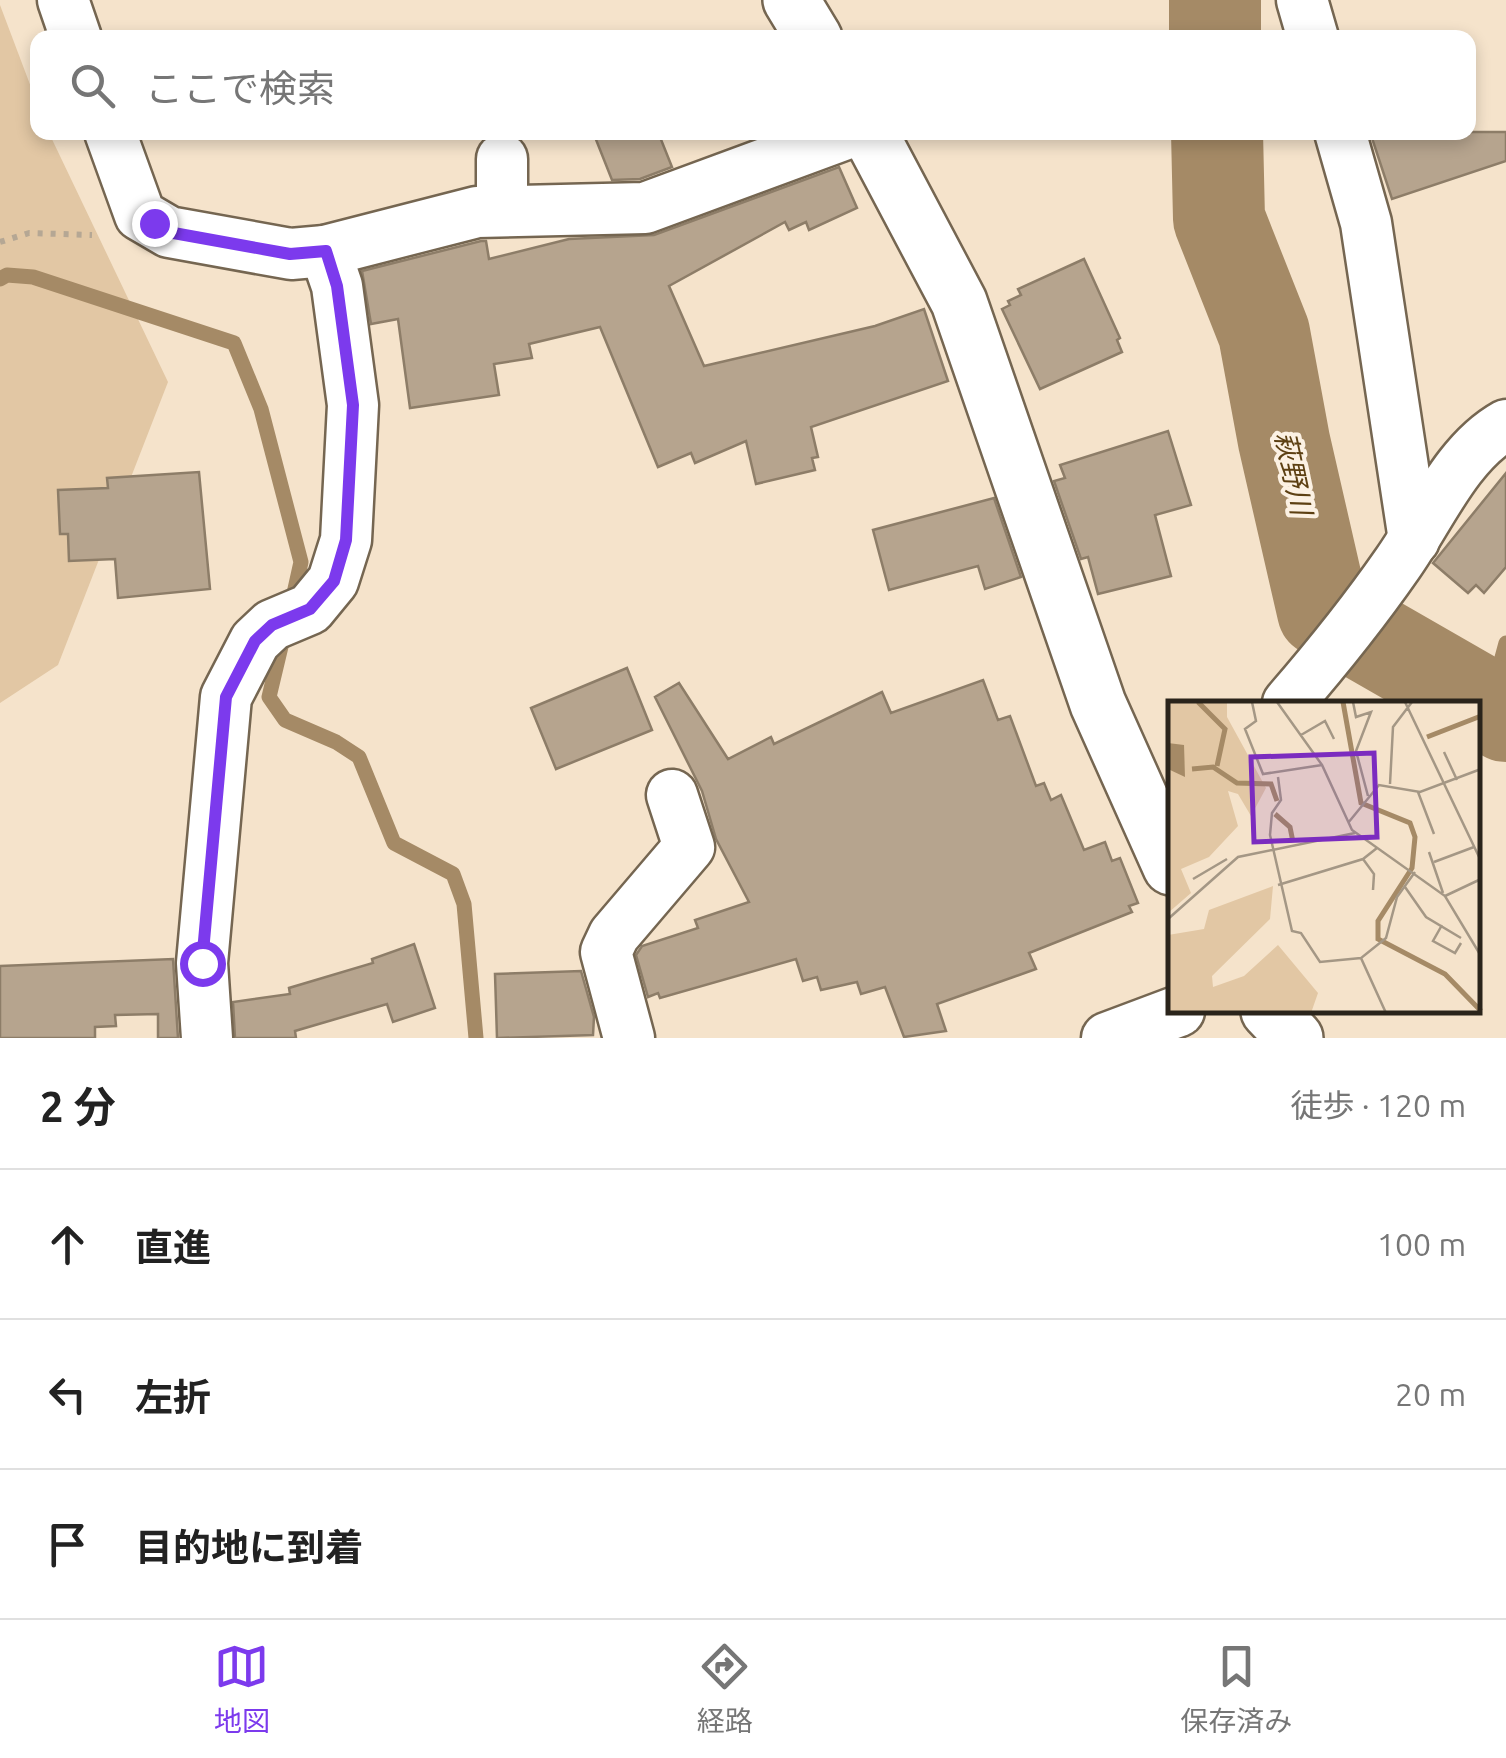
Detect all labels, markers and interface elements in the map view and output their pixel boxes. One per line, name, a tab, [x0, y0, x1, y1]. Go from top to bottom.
search box	[30, 30, 1476, 140]
icon: search	[65, 58, 120, 113]
text: ここで検索	[145, 67, 335, 109]
route end	[132, 201, 178, 247]
water label: 萩野川	[1270, 429, 1319, 520]
inset map	[1168, 701, 1481, 1013]
route start	[180, 941, 226, 987]
text: 2 分	[40, 1083, 116, 1130]
text: 徒歩 · 120 m	[1290, 1087, 1466, 1123]
icon: ahead	[40, 1217, 95, 1272]
text: 直進	[135, 1226, 211, 1268]
text: 100 m	[1377, 1226, 1466, 1262]
icon: left	[40, 1367, 95, 1422]
text: 左折	[135, 1376, 211, 1418]
text: 20 m	[1395, 1376, 1466, 1412]
icon: arrive	[40, 1517, 95, 1572]
text: 目的地に到着	[135, 1526, 363, 1568]
tab: 地図	[214, 1639, 270, 1739]
tab: 経路	[697, 1639, 753, 1739]
tab: 保存済み	[1180, 1639, 1292, 1739]

